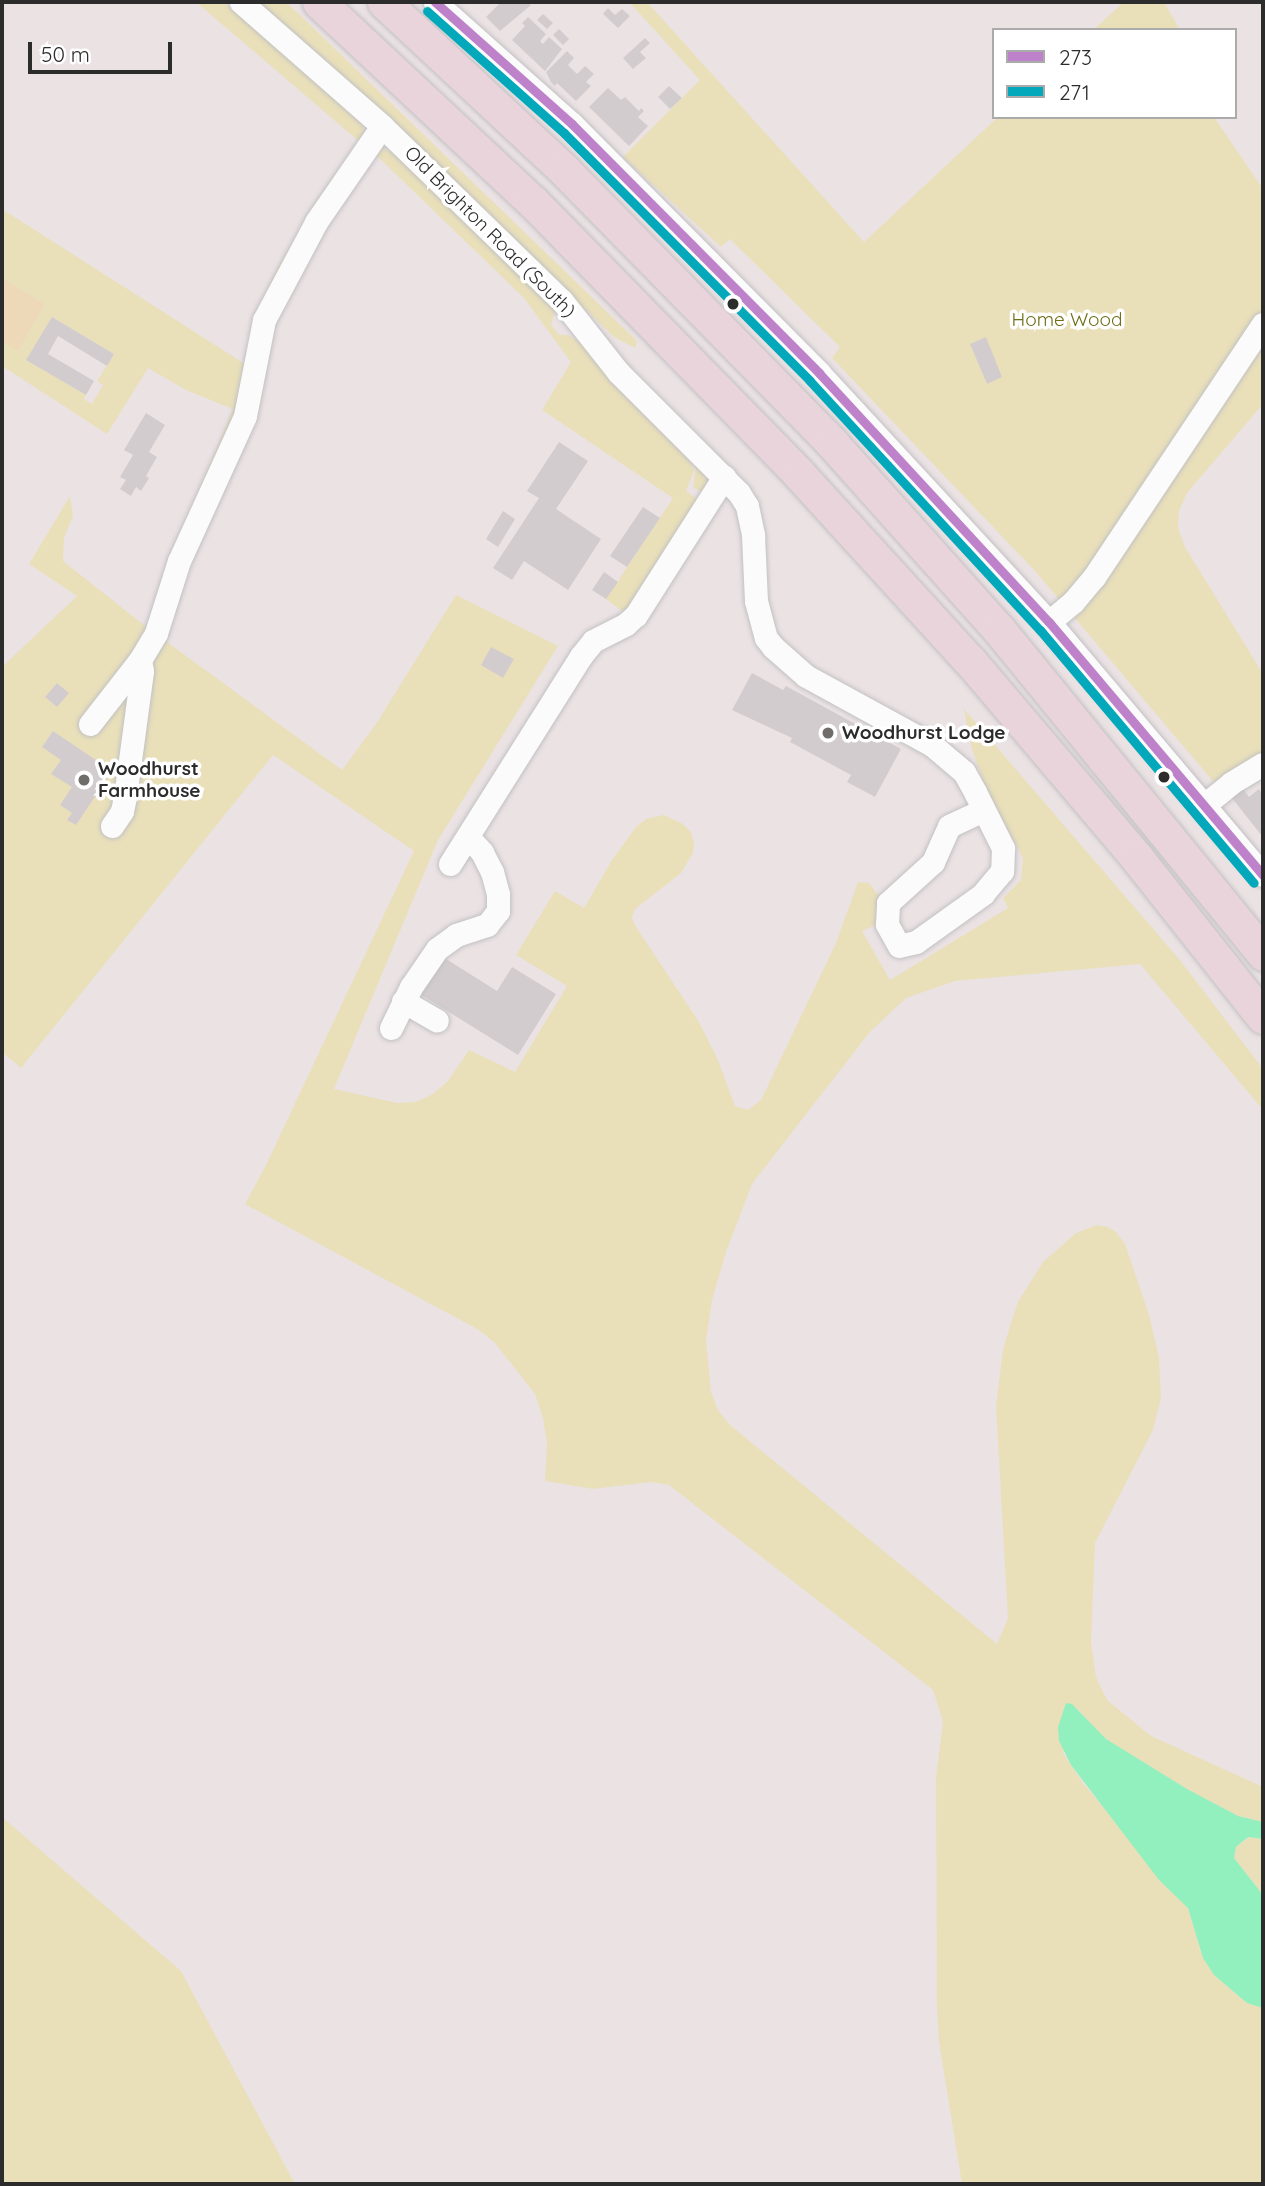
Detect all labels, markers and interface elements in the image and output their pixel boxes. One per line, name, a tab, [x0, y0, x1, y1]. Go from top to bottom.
scale bar	[32, 28, 175, 72]
legend	[992, 28, 1237, 119]
text: 50 m	[41, 41, 90, 67]
text: 273	[1059, 44, 1092, 70]
text: 271	[1059, 79, 1090, 105]
street label: Old Brighton Road (South)	[400, 142, 580, 322]
unlabelled marker	[726, 297, 740, 311]
park label: Home Wood	[1012, 309, 1122, 331]
place label: Woodhurst Lodge	[842, 722, 1005, 744]
marker: Woodhurst Lodge	[820, 725, 836, 741]
place label: Woodhurst Farmhouse	[98, 758, 201, 802]
unlabelled marker	[1157, 770, 1171, 784]
marker: Woodhurst Farmhouse	[76, 772, 92, 788]

